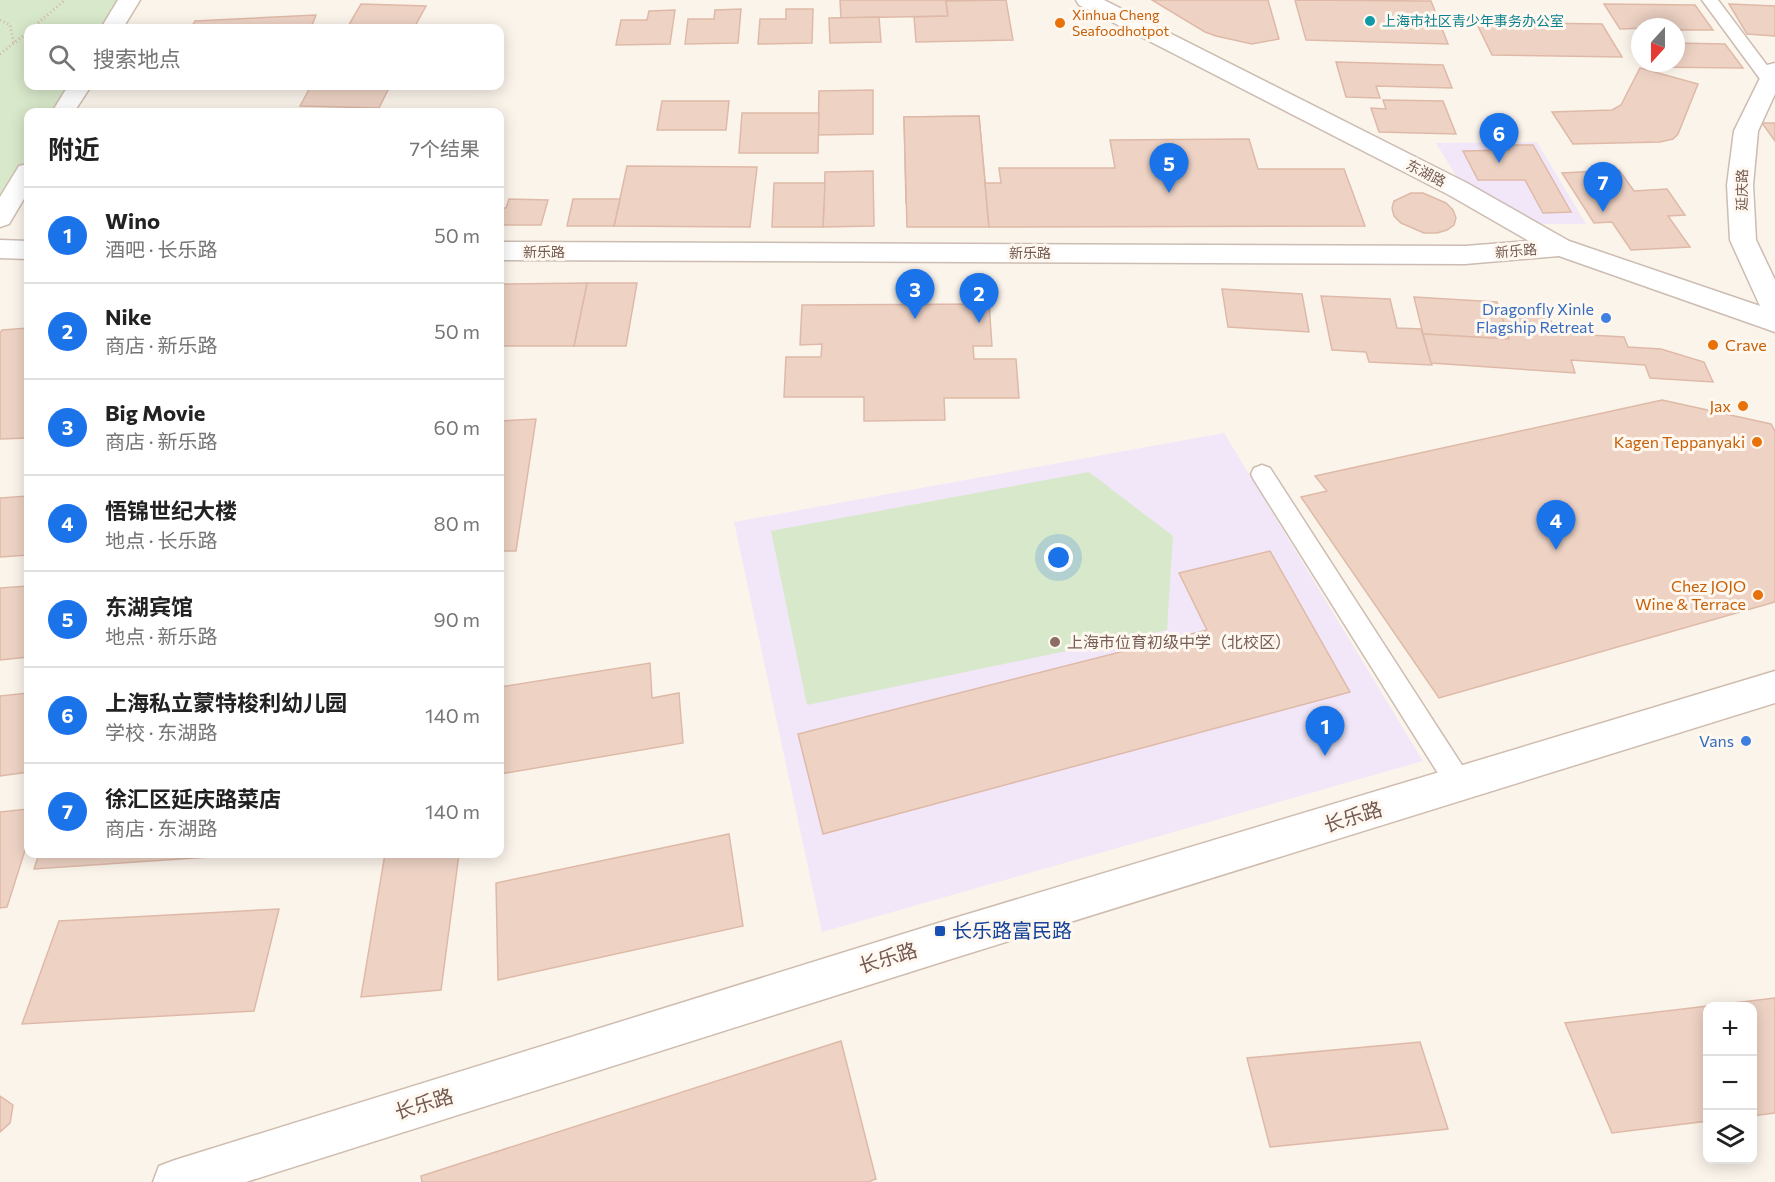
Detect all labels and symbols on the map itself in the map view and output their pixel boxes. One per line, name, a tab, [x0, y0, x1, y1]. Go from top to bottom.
place label: Xinhua Cheng Seafoodhotpot	[1072, 6, 1169, 39]
place label: 上海市社区青少年事务办公室	[1382, 12, 1564, 29]
marker: 上海市社区青少年事务办公室	[1363, 14, 1377, 28]
marker: Xinhua Cheng Seafoodhotpot	[1053, 16, 1067, 30]
north arrow	[1631, 18, 1685, 72]
pin: 6	[1480, 114, 1518, 163]
pin: 5	[1150, 144, 1188, 193]
street label: 东湖路	[1404, 155, 1449, 190]
pin: 7	[1584, 162, 1622, 212]
street label: 延庆路	[1733, 169, 1750, 211]
street label: 新乐路	[1494, 240, 1538, 261]
street label: 新乐路	[523, 243, 565, 260]
street label: 新乐路	[1009, 244, 1051, 261]
pin: 3	[896, 270, 934, 319]
pin: 2	[960, 274, 998, 323]
place label: Dragonfly Xinle Flagship Retreat	[1476, 299, 1594, 336]
marker: Dragonfly Xinle Flagship Retreat	[1599, 311, 1613, 325]
place label: Crave	[1725, 335, 1767, 354]
marker: Crave	[1706, 338, 1720, 352]
place label: Jax	[1709, 396, 1731, 415]
marker: Jax	[1736, 399, 1750, 413]
place label: Kagen Teppanyaki	[1614, 432, 1745, 451]
marker: Kagen Teppanyaki	[1750, 435, 1764, 449]
pin: 4	[1536, 500, 1576, 550]
your location	[1044, 543, 1073, 572]
place label: Chez JOJO Wine & Terrace	[1635, 576, 1746, 613]
marker: Chez JOJO Wine & Terrace	[1751, 588, 1765, 602]
place label: 上海市位育初级中学（北校区）	[1067, 632, 1291, 651]
marker: 上海市位育初级中学（北校区）	[1048, 635, 1062, 649]
pin: 1	[1306, 706, 1344, 756]
place label: Vans	[1699, 731, 1734, 750]
marker: Vans	[1739, 734, 1753, 748]
street label: 长乐路	[1321, 796, 1385, 836]
place label: 长乐路富民路	[952, 918, 1072, 942]
marker: 长乐路富民路	[933, 924, 947, 938]
street label: 长乐路	[856, 937, 920, 977]
street label: 长乐路	[392, 1083, 456, 1123]

